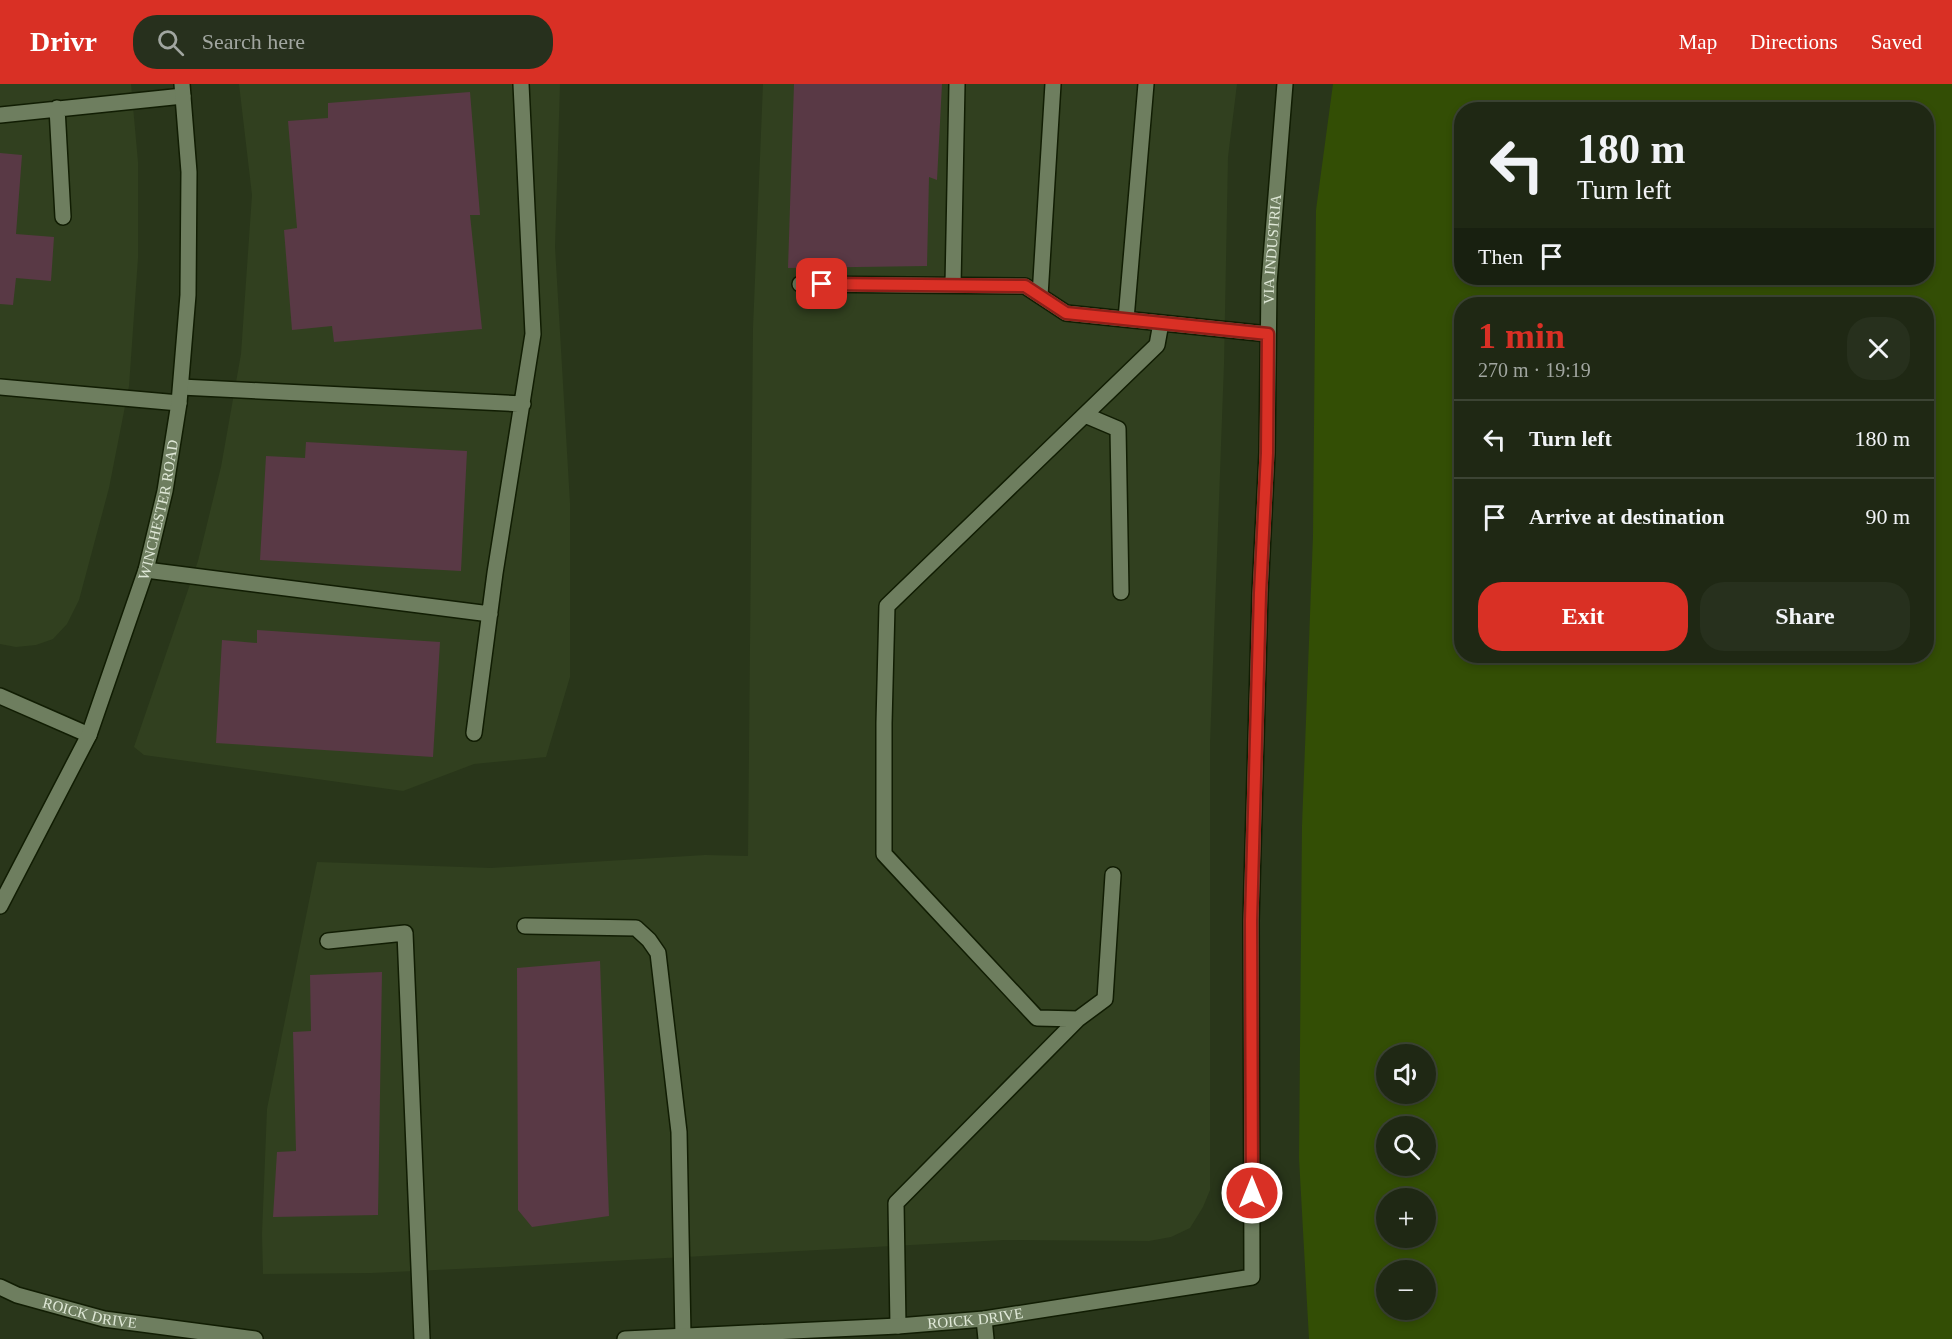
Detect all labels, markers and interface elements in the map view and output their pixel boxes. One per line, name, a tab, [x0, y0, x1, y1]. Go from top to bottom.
search box	[133, 15, 553, 69]
text: Drivr	[30, 26, 97, 57]
icon: search	[154, 26, 187, 59]
text: Search here	[202, 29, 305, 54]
text: Map	[1679, 30, 1717, 54]
text: Directions	[1750, 30, 1838, 54]
text: Saved	[1871, 30, 1922, 54]
icon: left	[1478, 126, 1556, 204]
text: 180 m	[1577, 126, 1686, 172]
text: Turn left	[1577, 175, 1671, 205]
street label: VIA INDUSTRIA	[1261, 193, 1284, 305]
icon: arrive	[1535, 240, 1568, 273]
text: Then	[1478, 244, 1523, 269]
pin	[796, 258, 847, 309]
icon: arrive	[805, 267, 838, 300]
text: 1 min	[1478, 316, 1565, 356]
button: close	[1847, 317, 1910, 380]
text: 270 m · 19:19	[1478, 359, 1591, 381]
icon: left	[1478, 423, 1511, 456]
text: Turn left	[1529, 426, 1612, 451]
text: 180 m	[1854, 426, 1910, 451]
street label: WINCHESTER ROAD	[135, 438, 181, 582]
icon: arrive	[1478, 501, 1511, 534]
text: Arrive at destination	[1529, 504, 1725, 529]
text: 90 m	[1865, 504, 1910, 529]
button: Exit	[1478, 582, 1688, 651]
button: Share	[1700, 582, 1910, 651]
map controls	[1376, 1044, 1436, 1320]
button: sound	[1376, 1044, 1436, 1104]
button: search	[1376, 1116, 1436, 1176]
position arrow	[1220, 1161, 1284, 1225]
button: +	[1376, 1188, 1436, 1248]
button: −	[1376, 1260, 1436, 1320]
street label: ROICK DRIVE	[41, 1294, 138, 1331]
street label: ROICK DRIVE	[927, 1305, 1024, 1332]

